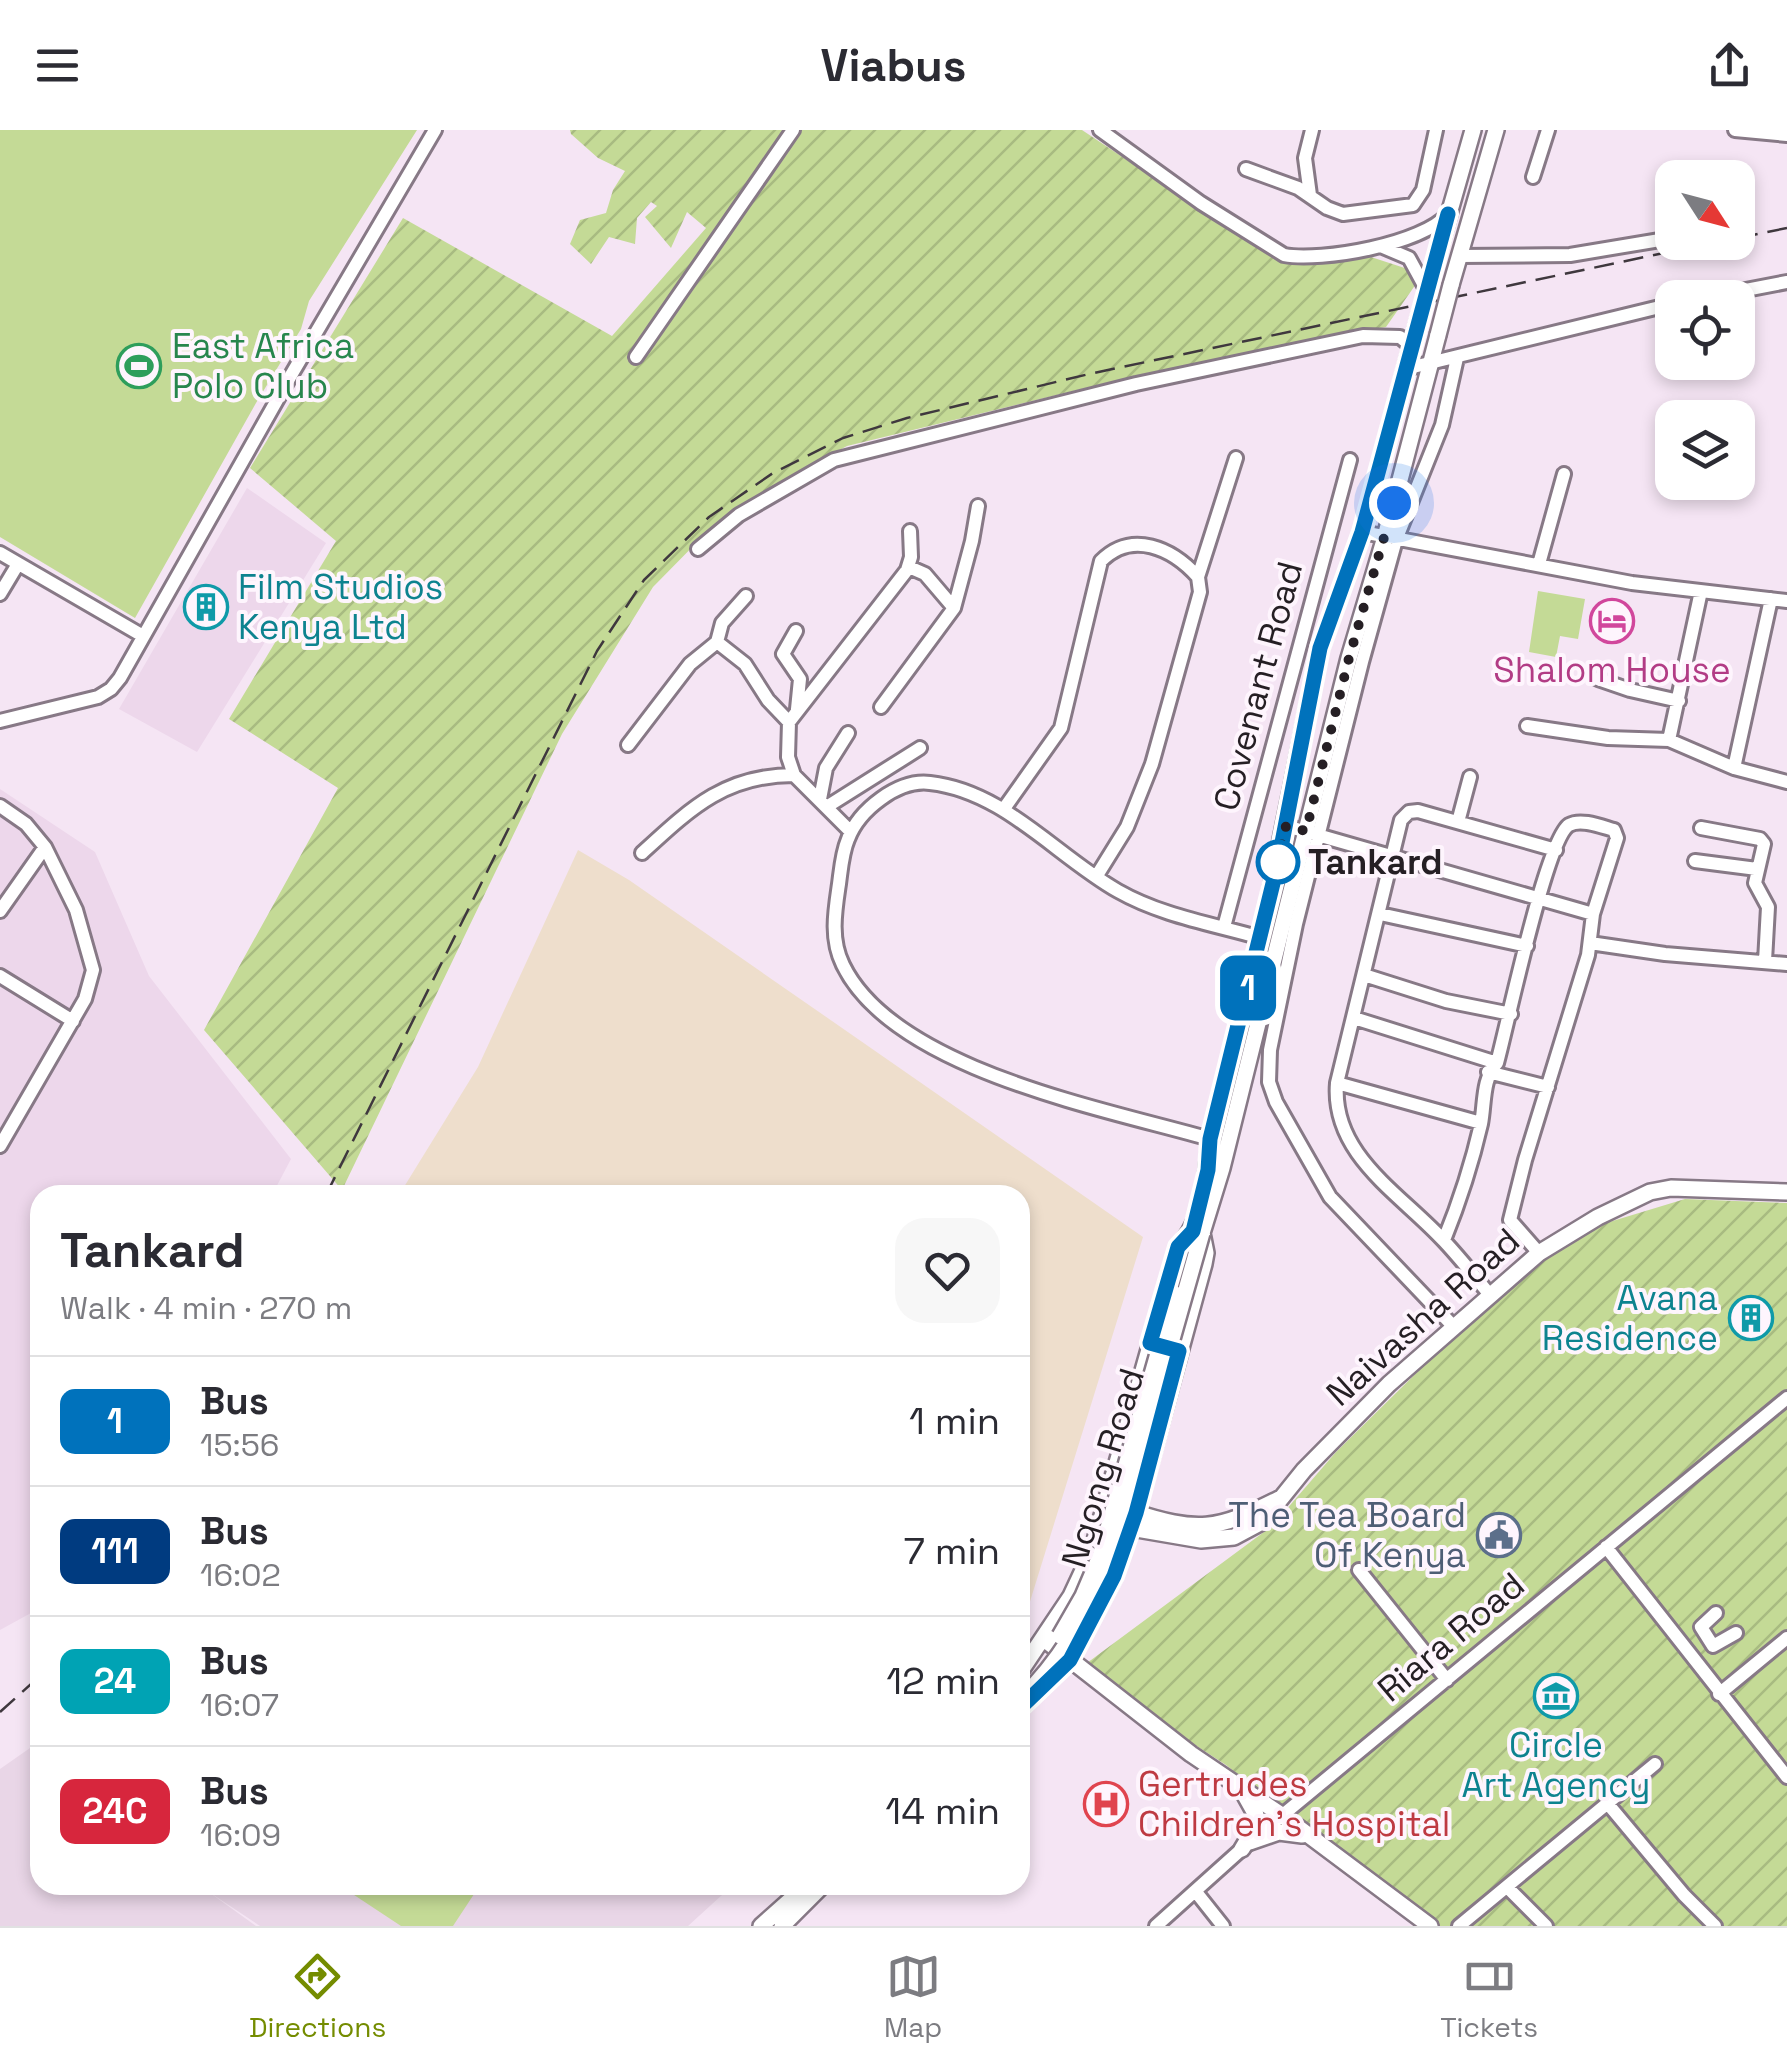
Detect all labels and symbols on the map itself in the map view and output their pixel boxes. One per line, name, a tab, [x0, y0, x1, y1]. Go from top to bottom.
north arrow	[1655, 160, 1755, 260]
place label: East Africa Polo Club	[172, 324, 354, 408]
sports icon: East Africa Polo Club	[116, 343, 162, 389]
your location	[1369, 478, 1419, 528]
street label: Covenant Road	[1204, 557, 1312, 815]
place label: Film Studios Kenya Ltd	[238, 565, 443, 649]
building icon: Film Studios Kenya Ltd	[183, 584, 229, 630]
hotel icon: Shalom House	[1589, 598, 1635, 644]
place label: Shalom House	[1493, 648, 1731, 692]
place label: Tankard	[1308, 840, 1443, 884]
marker: Tankard	[1257, 841, 1299, 883]
line badge: 1	[1216, 956, 1280, 1020]
street label: Naivasha Road	[1317, 1219, 1529, 1415]
place label: Avana Residence	[1542, 1276, 1718, 1360]
building icon: Avana Residence	[1728, 1295, 1774, 1341]
street label: Ngong Road	[1052, 1363, 1154, 1573]
place label: The Tea Board Of Kenya	[1228, 1493, 1466, 1577]
public building icon: The Tea Board Of Kenya	[1476, 1512, 1522, 1558]
street label: Riara Road	[1369, 1563, 1533, 1711]
museum icon: Circle Art Agency	[1533, 1673, 1579, 1719]
place label: Circle Art Agency	[1462, 1723, 1650, 1807]
place label: Gertrudes Children's Hospital	[1138, 1762, 1450, 1846]
hospital icon: Gertrudes Children's Hospital	[1083, 1781, 1129, 1827]

